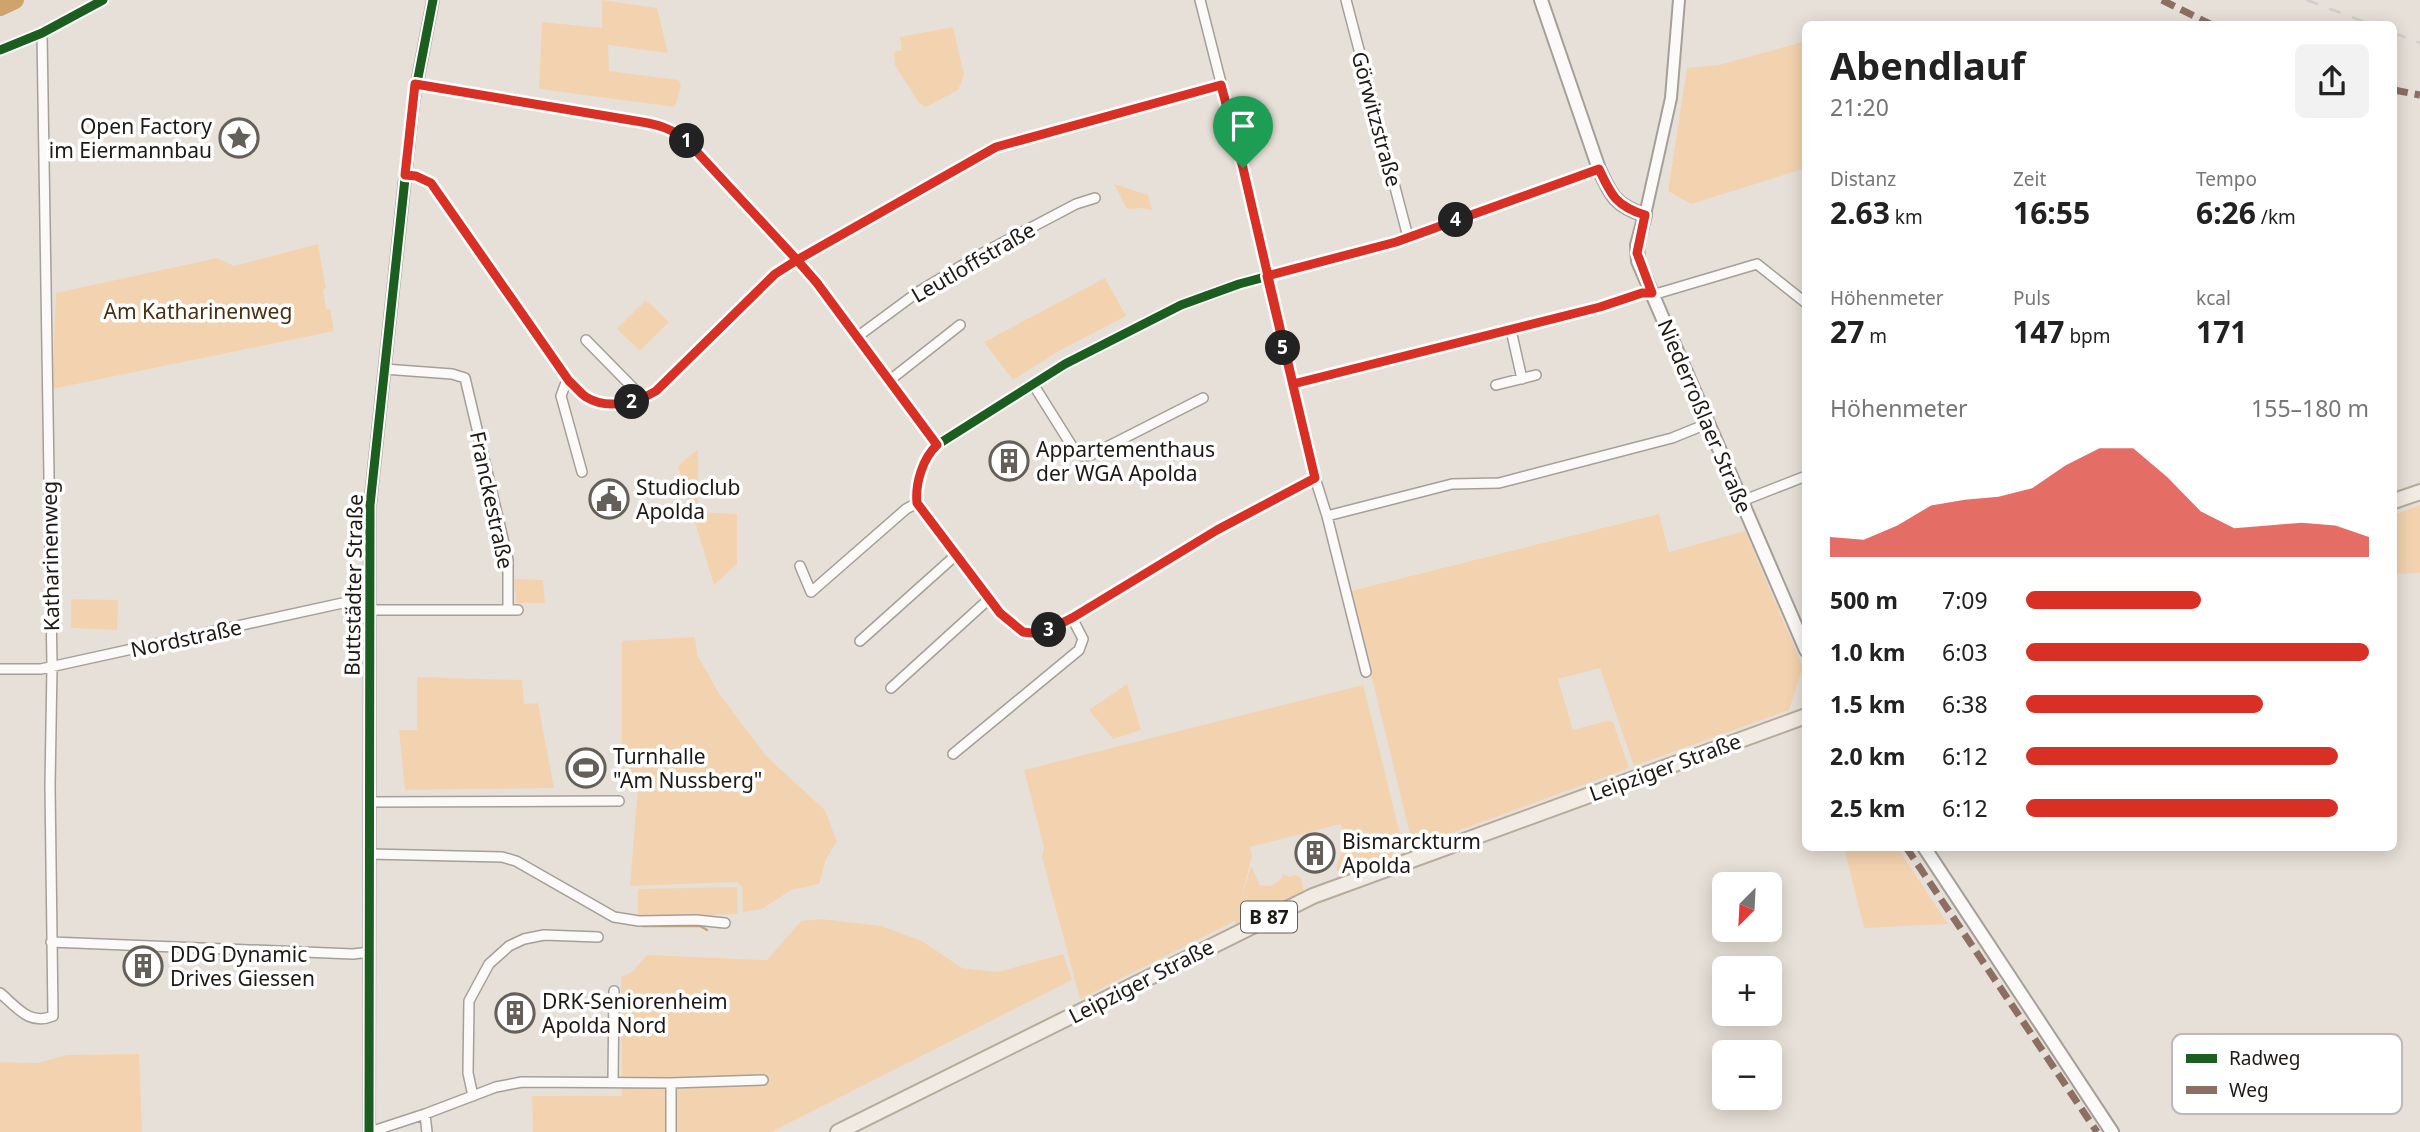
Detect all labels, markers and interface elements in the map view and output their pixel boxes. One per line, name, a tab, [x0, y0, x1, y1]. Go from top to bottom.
text: Abendlauf	[1830, 39, 2025, 91]
button: share	[2295, 44, 2369, 118]
street label: Görwitzstraße	[1346, 48, 1408, 190]
text: 21:20	[1830, 91, 1889, 123]
pin	[1213, 96, 1273, 168]
icon: arrive	[1224, 107, 1262, 145]
place label: Open Factory im Eiermannbau	[49, 112, 212, 164]
place icon: Open Factory im Eiermannbau	[218, 117, 260, 159]
pin: 1	[670, 124, 704, 158]
text: 1	[681, 127, 692, 153]
text: Distanz	[1830, 166, 1896, 192]
text: Zeit	[2013, 166, 2046, 192]
text: Tempo	[2196, 166, 2257, 192]
text: 2.63	[1830, 192, 1890, 233]
text: 16:55	[2013, 192, 2090, 233]
text: 6:26	[2196, 192, 2256, 233]
pin: 4	[1438, 202, 1474, 238]
text: km	[1890, 204, 1923, 230]
text: /km	[2256, 204, 2296, 230]
text: 4	[1450, 206, 1461, 232]
street label: Leutloffstraße	[906, 215, 1040, 309]
text: Höhenmeter	[1830, 285, 1944, 311]
text: Puls	[2013, 285, 2050, 311]
text: kcal	[2196, 285, 2231, 311]
park label: Am Katharinenweg	[104, 297, 292, 325]
text: 27	[1830, 311, 1864, 352]
text: 147	[2013, 311, 2064, 352]
text: 171	[2196, 311, 2247, 352]
street label: Niederroßlaer Straße	[1651, 315, 1759, 517]
text: m	[1864, 323, 1887, 349]
text: bpm	[2064, 323, 2111, 349]
pin: 5	[1266, 330, 1300, 366]
text: 5	[1277, 334, 1288, 360]
pin: 2	[614, 384, 650, 420]
text: 2	[626, 388, 637, 414]
text: Höhenmeter	[1830, 392, 1968, 424]
text: 155–180 m	[2251, 392, 2369, 424]
street label: Franckestraße	[464, 429, 520, 571]
place label: Appartementhaus der WGA Apolda	[1036, 435, 1215, 487]
building icon: Appartementhaus der WGA Apolda	[988, 440, 1030, 482]
place label: Studioclub Apolda	[636, 473, 741, 525]
public building icon: Studioclub Apolda	[588, 478, 630, 520]
street label: Katharinenweg	[35, 481, 65, 631]
street label: Buttstädter Straße	[337, 494, 369, 676]
text: 500 m	[1830, 584, 1898, 616]
text: 7:09	[1942, 584, 1988, 616]
pin: 3	[1032, 612, 1066, 648]
street label: Nordstraße	[128, 613, 244, 663]
text: 3	[1043, 616, 1054, 642]
text: 1.0 km	[1830, 636, 1905, 668]
text: 6:03	[1942, 636, 1988, 668]
text: 1.5 km	[1830, 688, 1905, 720]
text: 6:38	[1942, 688, 1988, 720]
street label: Leipziger Straße	[1585, 727, 1745, 807]
text: 2.0 km	[1830, 740, 1905, 772]
text: 6:12	[1942, 740, 1988, 772]
place label: Turnhalle "Am Nussberg"	[613, 742, 762, 794]
sports icon: Turnhalle "Am Nussberg"	[565, 747, 607, 789]
text: 2.5 km	[1830, 792, 1905, 824]
text: 6:12	[1942, 792, 1988, 824]
place label: Bismarckturm Apolda	[1342, 827, 1481, 879]
building icon: Bismarckturm Apolda	[1294, 832, 1336, 874]
north arrow	[1712, 872, 1782, 942]
map controls	[1712, 872, 1782, 1110]
road number: B 87	[1241, 902, 1297, 932]
street label: Leipziger Straße	[1064, 932, 1218, 1030]
place label: DDG Dynamic Drives Giessen	[170, 940, 315, 992]
building icon: DDG Dynamic Drives Giessen	[122, 945, 164, 987]
button: +	[1712, 956, 1782, 1026]
place label: DRK-Seniorenheim Apolda Nord	[542, 987, 728, 1039]
building icon: DRK-Seniorenheim Apolda Nord	[494, 992, 536, 1034]
legend	[2172, 1034, 2402, 1114]
button: −	[1712, 1040, 1782, 1110]
text: Radweg	[2229, 1045, 2301, 1071]
text: Weg	[2229, 1077, 2269, 1103]

